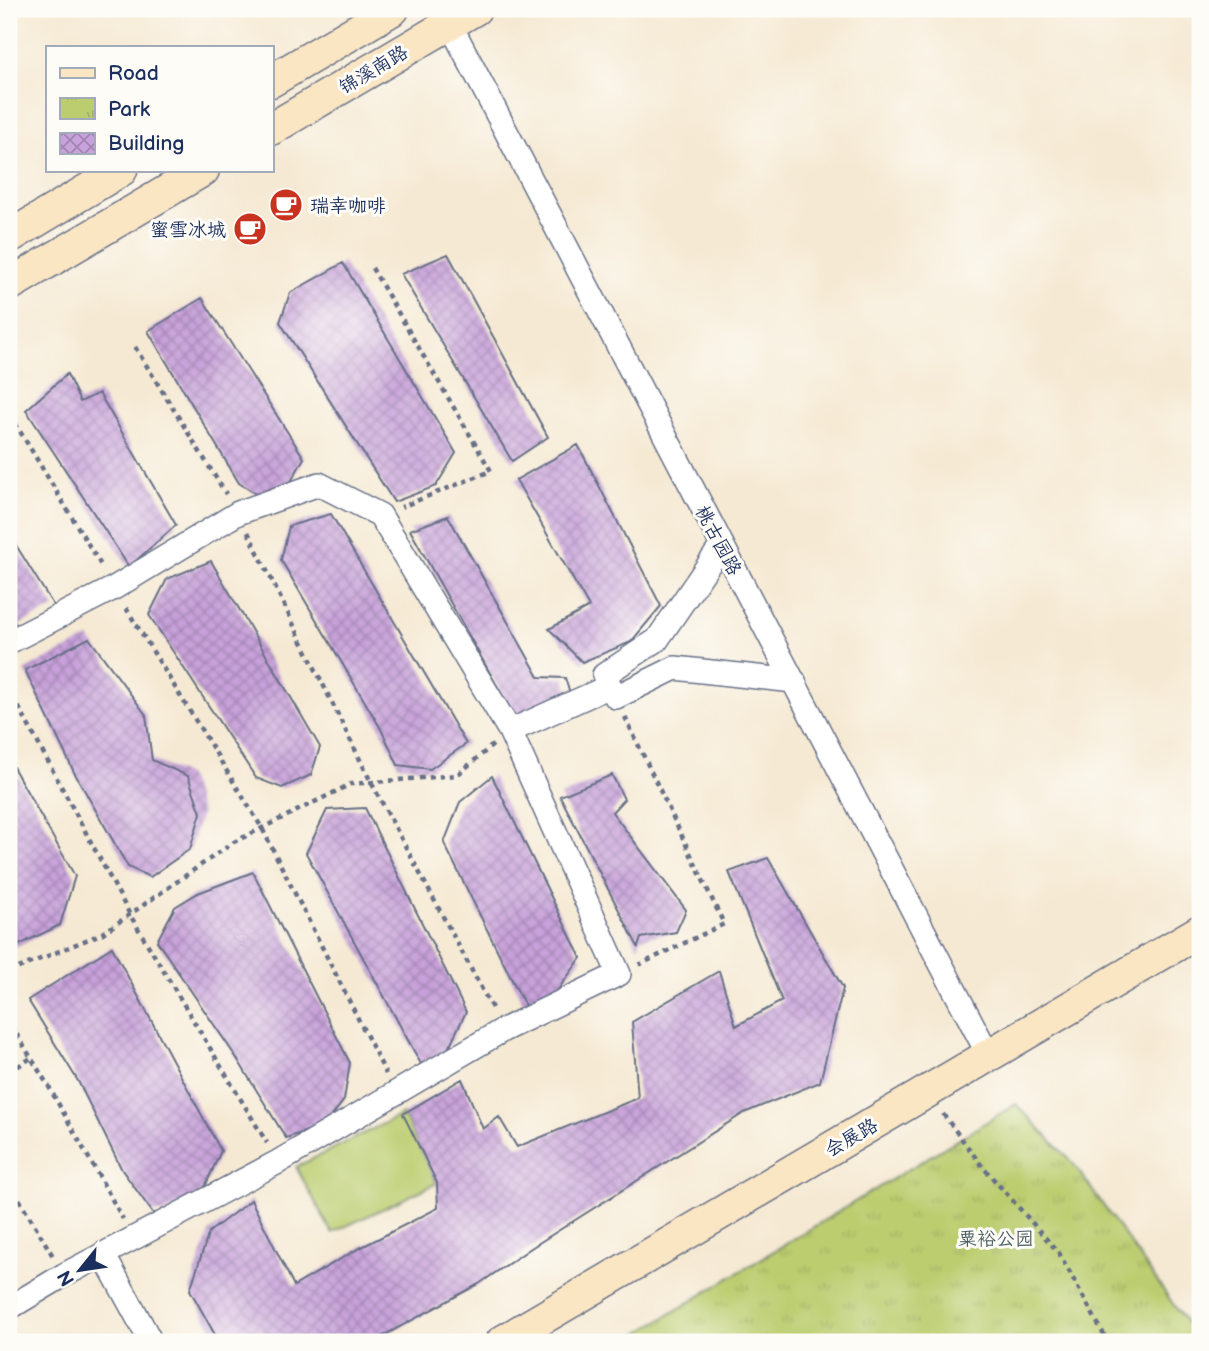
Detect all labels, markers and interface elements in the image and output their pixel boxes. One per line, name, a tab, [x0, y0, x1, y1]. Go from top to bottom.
street label: 锦溪南路	[335, 41, 412, 100]
legend	[46, 46, 273, 172]
text: Road	[108, 61, 159, 86]
text: Park	[108, 97, 151, 122]
text: Building	[108, 131, 184, 156]
cafe icon: 瑞幸咖啡	[267, 186, 305, 224]
place label: 瑞幸咖啡	[310, 195, 386, 218]
cafe icon: 蜜雪冰城	[231, 210, 269, 248]
place label: 蜜雪冰城	[150, 219, 226, 242]
street label: 桃古园路	[690, 502, 746, 580]
street label: 会展路	[821, 1114, 882, 1163]
park label: 粟裕公园	[958, 1228, 1034, 1251]
north arrow	[46, 1236, 116, 1306]
text: N	[53, 1266, 80, 1290]

